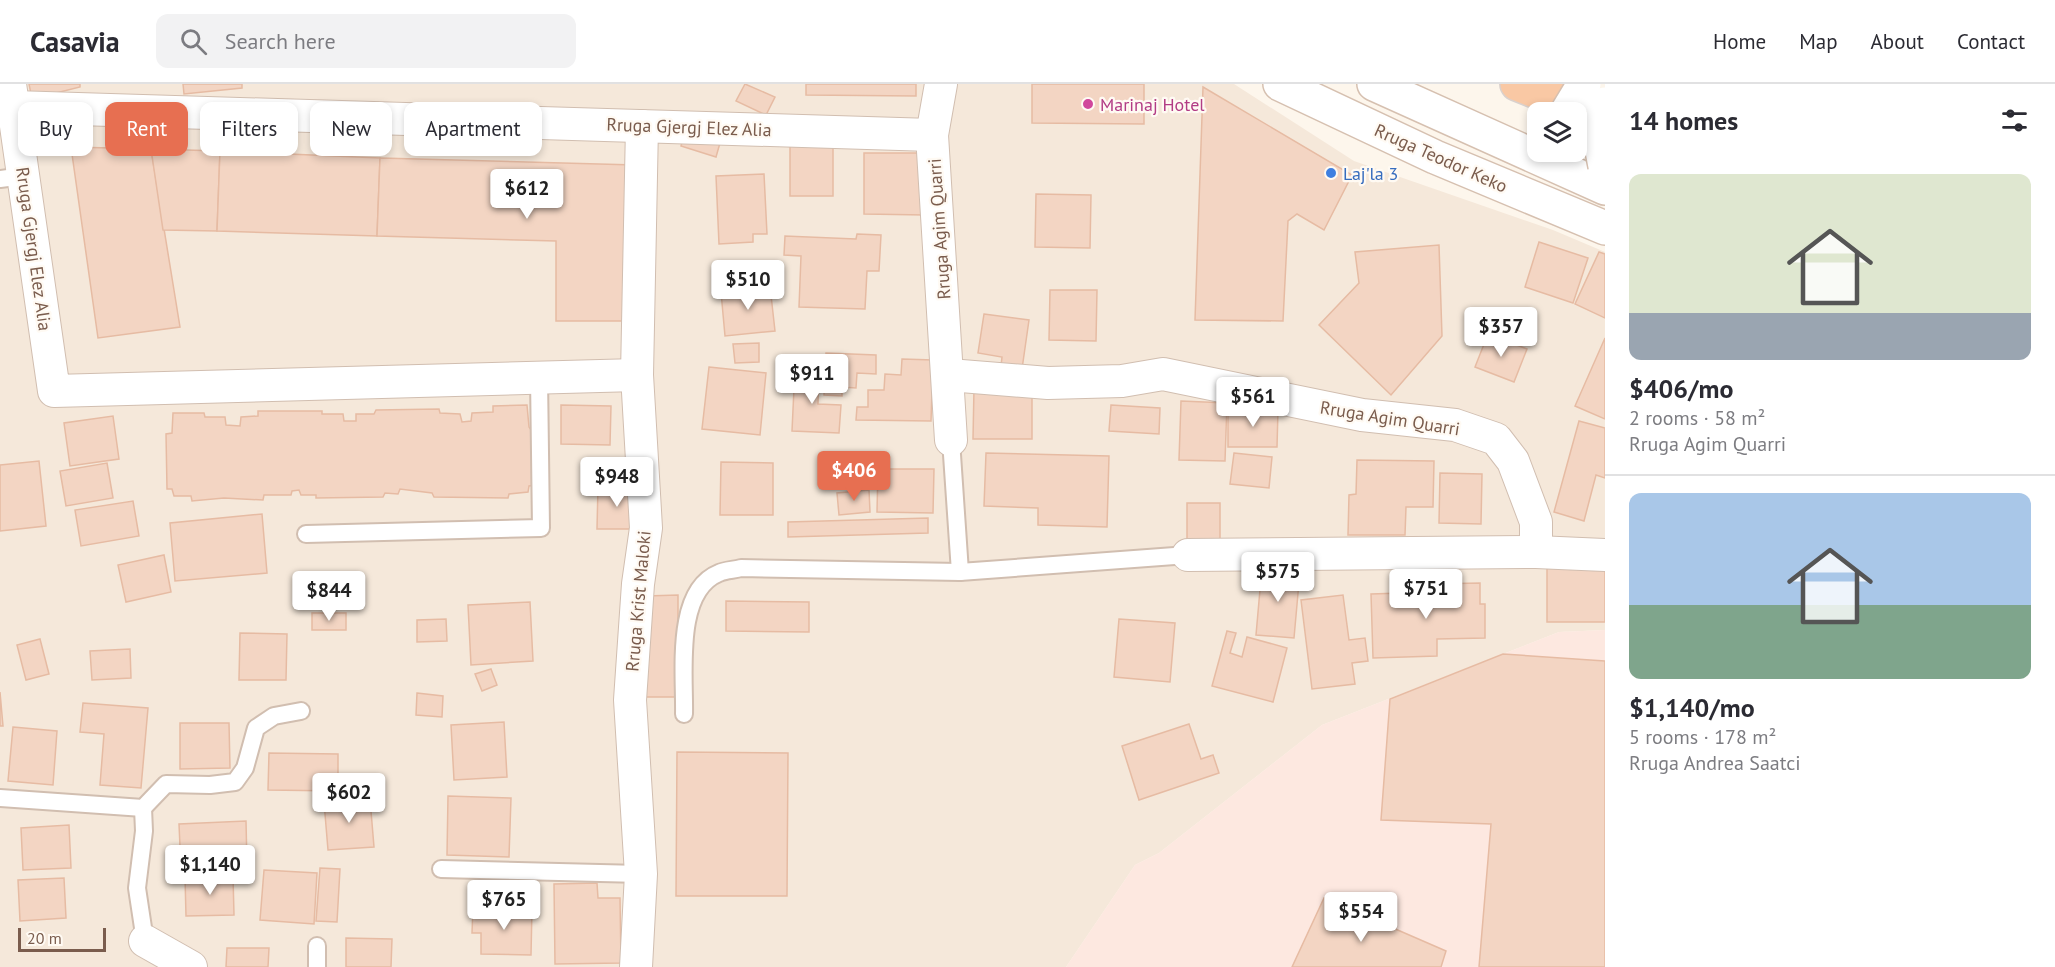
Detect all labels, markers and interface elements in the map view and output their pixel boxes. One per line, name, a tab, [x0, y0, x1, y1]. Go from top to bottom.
search box	[156, 14, 576, 68]
text: Casavia	[30, 23, 120, 60]
icon: search	[177, 25, 210, 58]
text: Search here	[225, 27, 336, 55]
text: Home	[1713, 28, 1766, 55]
text: Map	[1799, 28, 1838, 55]
text: About	[1871, 28, 1924, 55]
text: Contact	[1957, 28, 2025, 55]
place label: Marinaj Hotel	[1100, 93, 1205, 116]
marker: Marinaj Hotel	[1081, 97, 1095, 111]
chip: Buy	[18, 102, 93, 156]
chip: Rent	[105, 102, 188, 156]
chip: Filters	[200, 102, 298, 156]
chip: New	[310, 102, 392, 156]
chip: Apartment	[404, 102, 542, 156]
map controls	[1527, 102, 1587, 162]
button: layers	[1527, 102, 1587, 162]
text: 14 homes	[1629, 104, 1738, 137]
icon: filters	[1998, 104, 2031, 137]
street label: Rruga Gjergj Elez Alia	[606, 113, 772, 141]
street label: Rruga Teodor Keko	[1371, 118, 1511, 198]
street label: Rruga Agim Quarri	[923, 158, 955, 300]
place label: Laj'la 3	[1343, 162, 1398, 185]
street label: Rruga Gjergj Elez Alia	[11, 166, 57, 332]
marker: Laj'la 3	[1324, 166, 1338, 180]
pin: $612	[491, 169, 563, 220]
text: $612	[504, 175, 550, 201]
icon: home	[1776, 213, 1884, 321]
pin: $510	[712, 260, 784, 311]
text: $510	[725, 266, 771, 292]
pin: $357	[1465, 307, 1537, 358]
text: $357	[1478, 313, 1524, 339]
pin: $911	[776, 354, 848, 405]
text: $911	[789, 360, 835, 386]
text: $406/mo	[1629, 372, 1733, 405]
pin: $561	[1217, 377, 1289, 428]
text: $561	[1230, 383, 1276, 409]
street label: Rruga Agim Quarri	[1318, 396, 1462, 440]
text: 2 rooms · 58 m²	[1629, 405, 1765, 431]
text: Rruga Agim Quarri	[1629, 431, 1786, 457]
pin: $406	[818, 451, 890, 502]
pin: $948	[581, 457, 653, 508]
text: $406	[831, 457, 877, 483]
text: $948	[594, 463, 640, 489]
street label: Rruga Krist Maloki	[620, 530, 656, 672]
icon: home	[1776, 532, 1884, 640]
pin: $575	[1242, 552, 1314, 603]
text: $575	[1255, 558, 1301, 584]
pin: $751	[1390, 569, 1462, 620]
pin: $844	[293, 571, 365, 622]
text: $751	[1403, 575, 1449, 601]
text: $844	[306, 577, 352, 603]
text: $1,140/mo	[1629, 691, 1755, 724]
text: 5 rooms · 178 m²	[1629, 724, 1776, 750]
text: Rruga Andrea Saatci	[1629, 750, 1801, 776]
pin: $602	[313, 773, 385, 824]
text: $602	[326, 779, 372, 805]
pin: $1,140	[161, 845, 259, 896]
text: $1,140	[179, 851, 241, 877]
pin: $765	[468, 880, 540, 931]
text: $765	[481, 886, 527, 912]
pin: $554	[1325, 892, 1397, 943]
text: $554	[1338, 898, 1384, 924]
scale bar	[18, 925, 106, 952]
text: 20 m	[27, 928, 62, 948]

